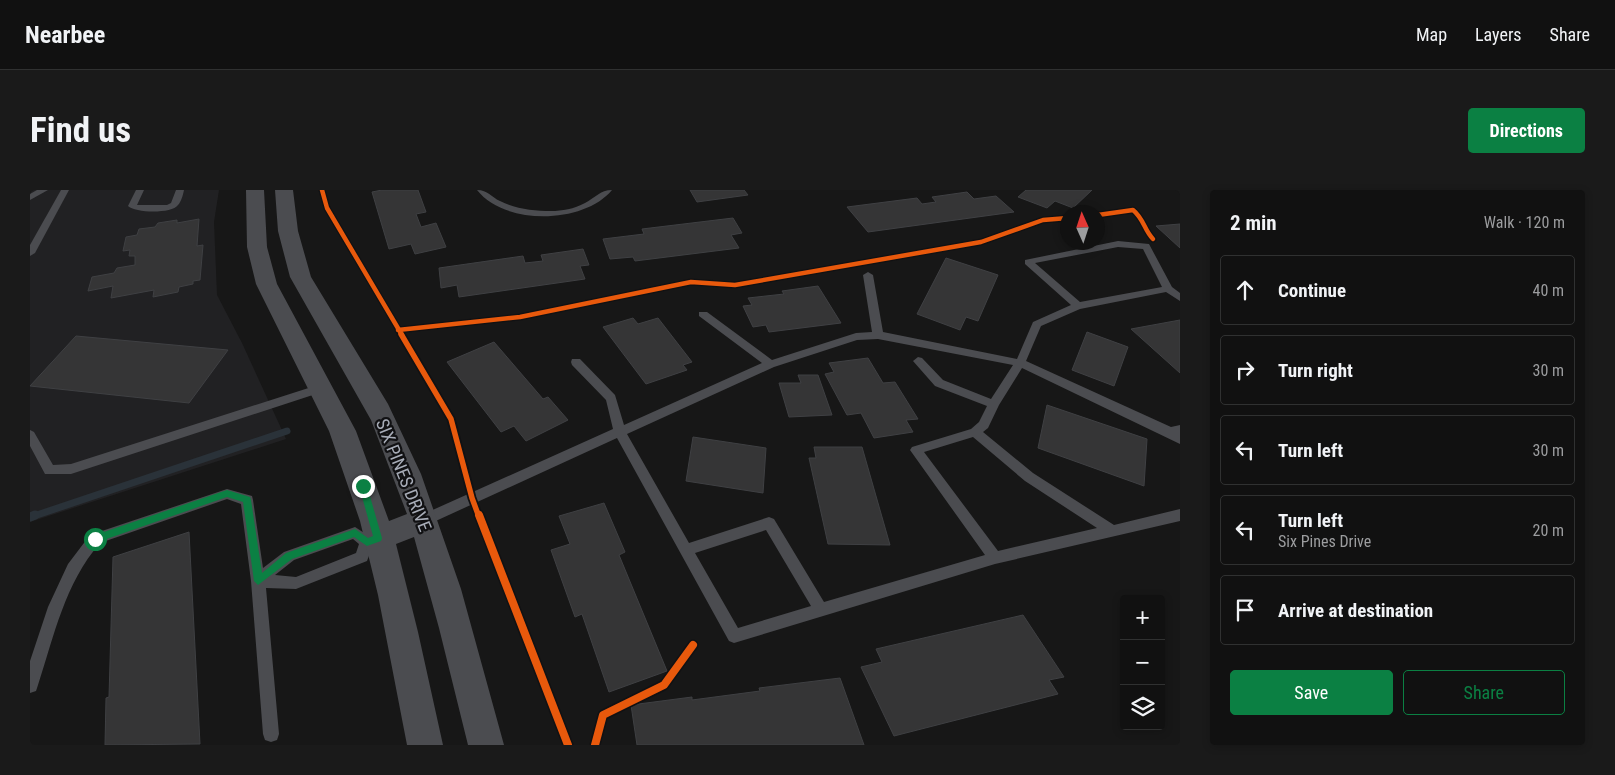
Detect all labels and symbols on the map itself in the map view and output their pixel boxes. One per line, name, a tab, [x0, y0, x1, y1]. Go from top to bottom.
north arrow	[1060, 205, 1105, 250]
street label: SIX PINES DRIVE	[372, 416, 436, 534]
route end	[352, 475, 375, 498]
route start	[84, 528, 107, 551]

